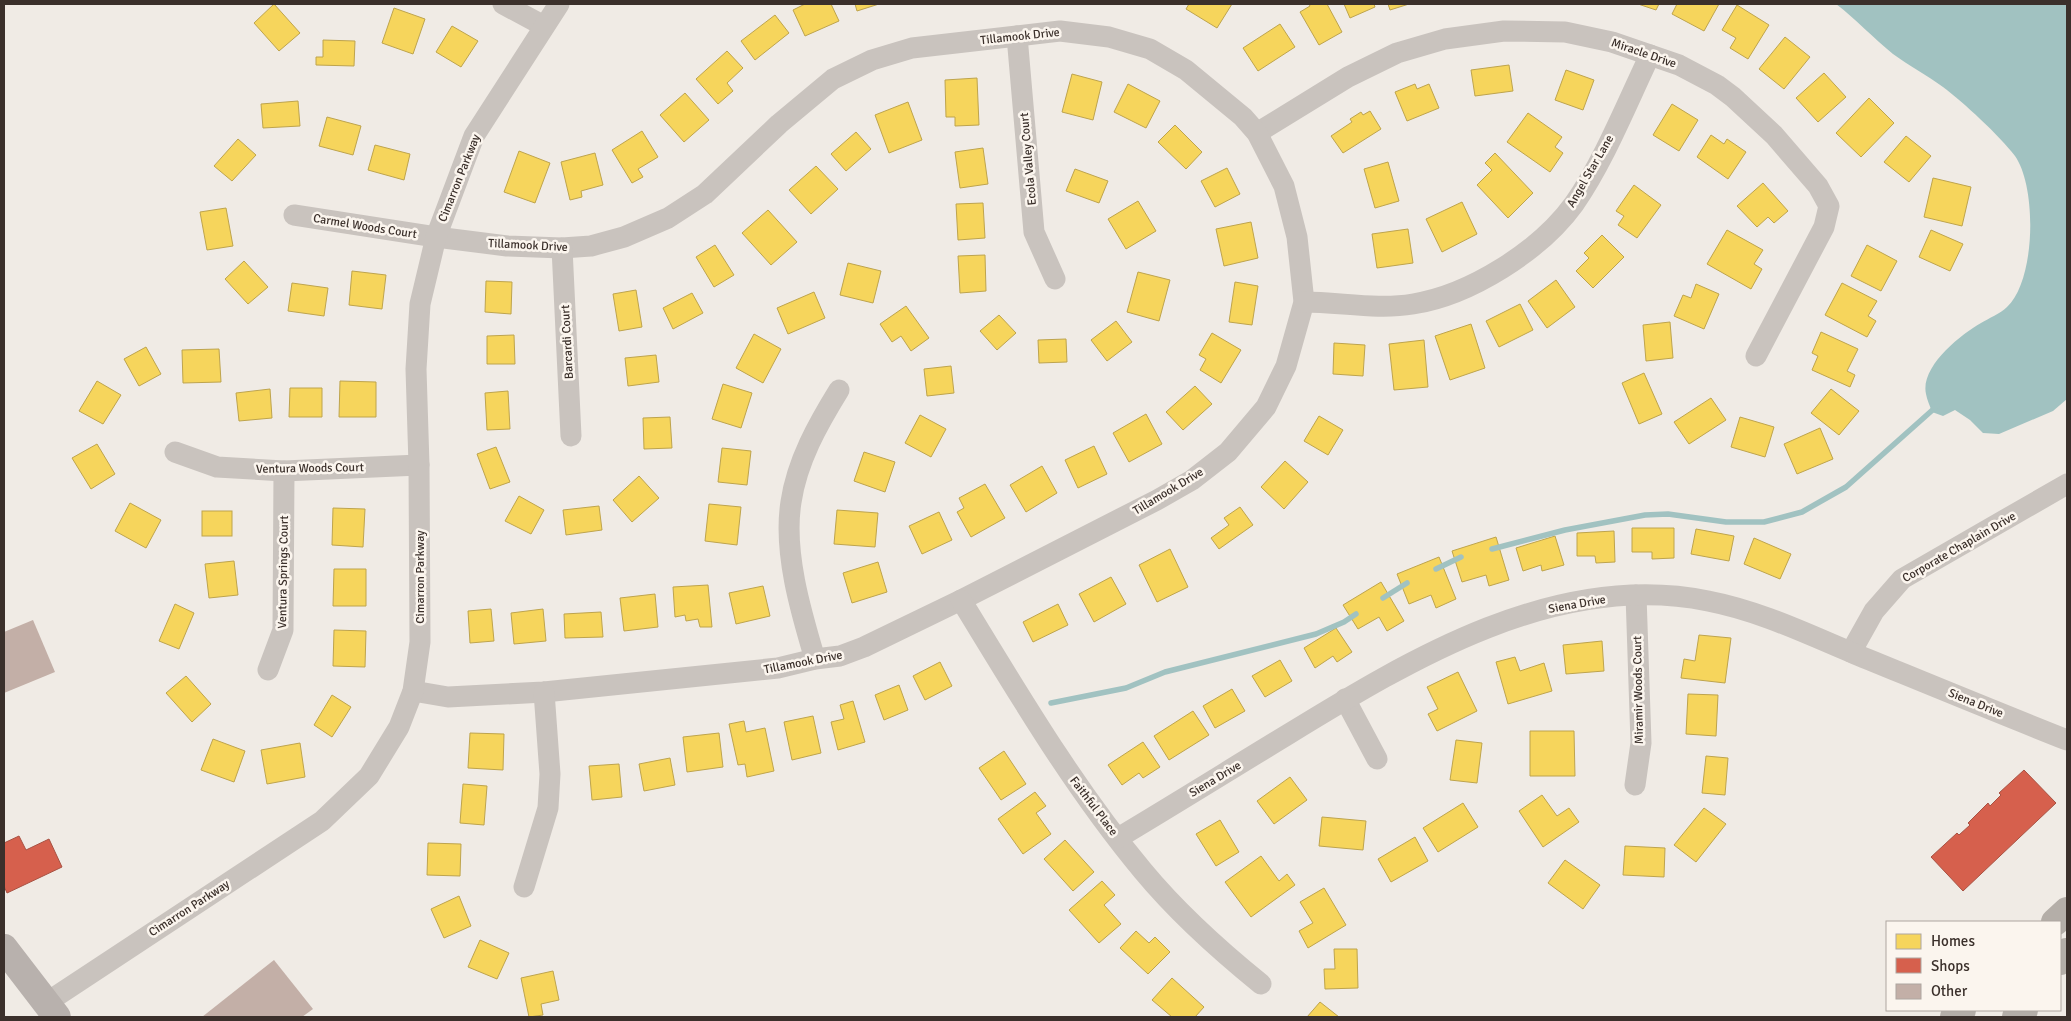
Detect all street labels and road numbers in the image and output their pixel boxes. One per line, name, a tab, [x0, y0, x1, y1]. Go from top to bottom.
street label: Tillamook Drive	[980, 25, 1060, 48]
street label: Miracle Drive	[1609, 35, 1678, 72]
street label: Ecola Valley Court	[1017, 112, 1040, 206]
street label: Cimarron Parkway	[435, 132, 484, 224]
street label: Angel Star Lane	[1564, 132, 1617, 210]
street label: Carmel Woods Court	[312, 211, 418, 242]
street label: Tillamook Drive	[488, 236, 568, 255]
street label: Barcardi Court	[558, 304, 577, 380]
street label: Ventura Woods Court	[256, 460, 364, 477]
street label: Tillamook Drive	[1130, 464, 1206, 518]
street label: Corporate Chaplain Drive	[1900, 509, 2019, 586]
street label: Ventura Springs Court	[275, 515, 292, 629]
street label: Cimarron Parkway	[413, 530, 428, 624]
street label: Siena Drive	[1547, 592, 1607, 617]
street label: Miramir Woods Court	[1630, 636, 1647, 744]
street label: Tillamook Drive	[763, 648, 844, 677]
street label: Siena Drive	[1946, 686, 2006, 721]
street label: Siena Drive	[1187, 758, 1244, 801]
street label: Faithful Place	[1066, 774, 1121, 839]
street label: Cimarron Parkway	[146, 877, 233, 940]

